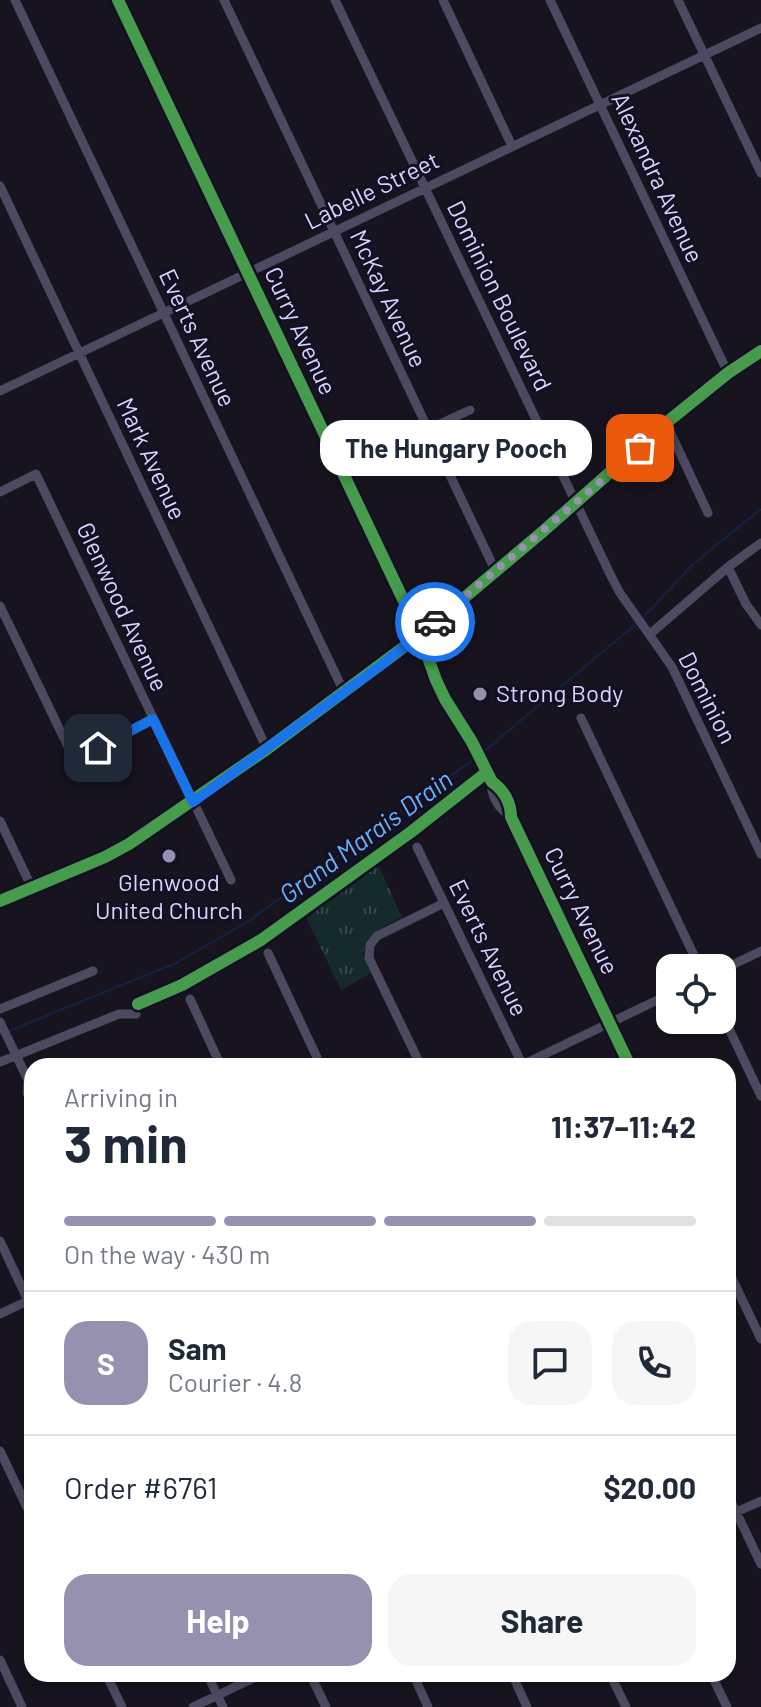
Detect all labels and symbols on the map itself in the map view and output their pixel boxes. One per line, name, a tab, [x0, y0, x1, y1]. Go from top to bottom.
street label: Alexandra Avenue	[606, 88, 710, 267]
street label: Labelle Street	[299, 145, 443, 235]
street label: Dominion Boulevard	[442, 196, 559, 395]
street label: McKay Avenue	[345, 225, 434, 372]
street label: Curry Avenue	[259, 262, 344, 399]
street label: Everts Avenue	[154, 264, 243, 411]
street label: Mark Avenue	[111, 393, 193, 524]
pin	[606, 414, 674, 482]
callout: The Hungary Pooch	[320, 420, 592, 476]
street label: Glenwood Avenue	[72, 517, 175, 695]
courier	[395, 582, 475, 662]
street label: Dominion	[673, 647, 744, 748]
place label: Strong Body	[496, 678, 623, 707]
marker: Strong Body	[471, 685, 489, 703]
pin	[64, 714, 132, 782]
water label: Grand Marais Drain	[272, 763, 458, 909]
street label: Curry Avenue	[539, 842, 626, 979]
marker: Glenwood United Church	[160, 847, 178, 865]
place label: Glenwood United Church	[95, 867, 243, 924]
street label: Everts Avenue	[444, 874, 535, 1021]

